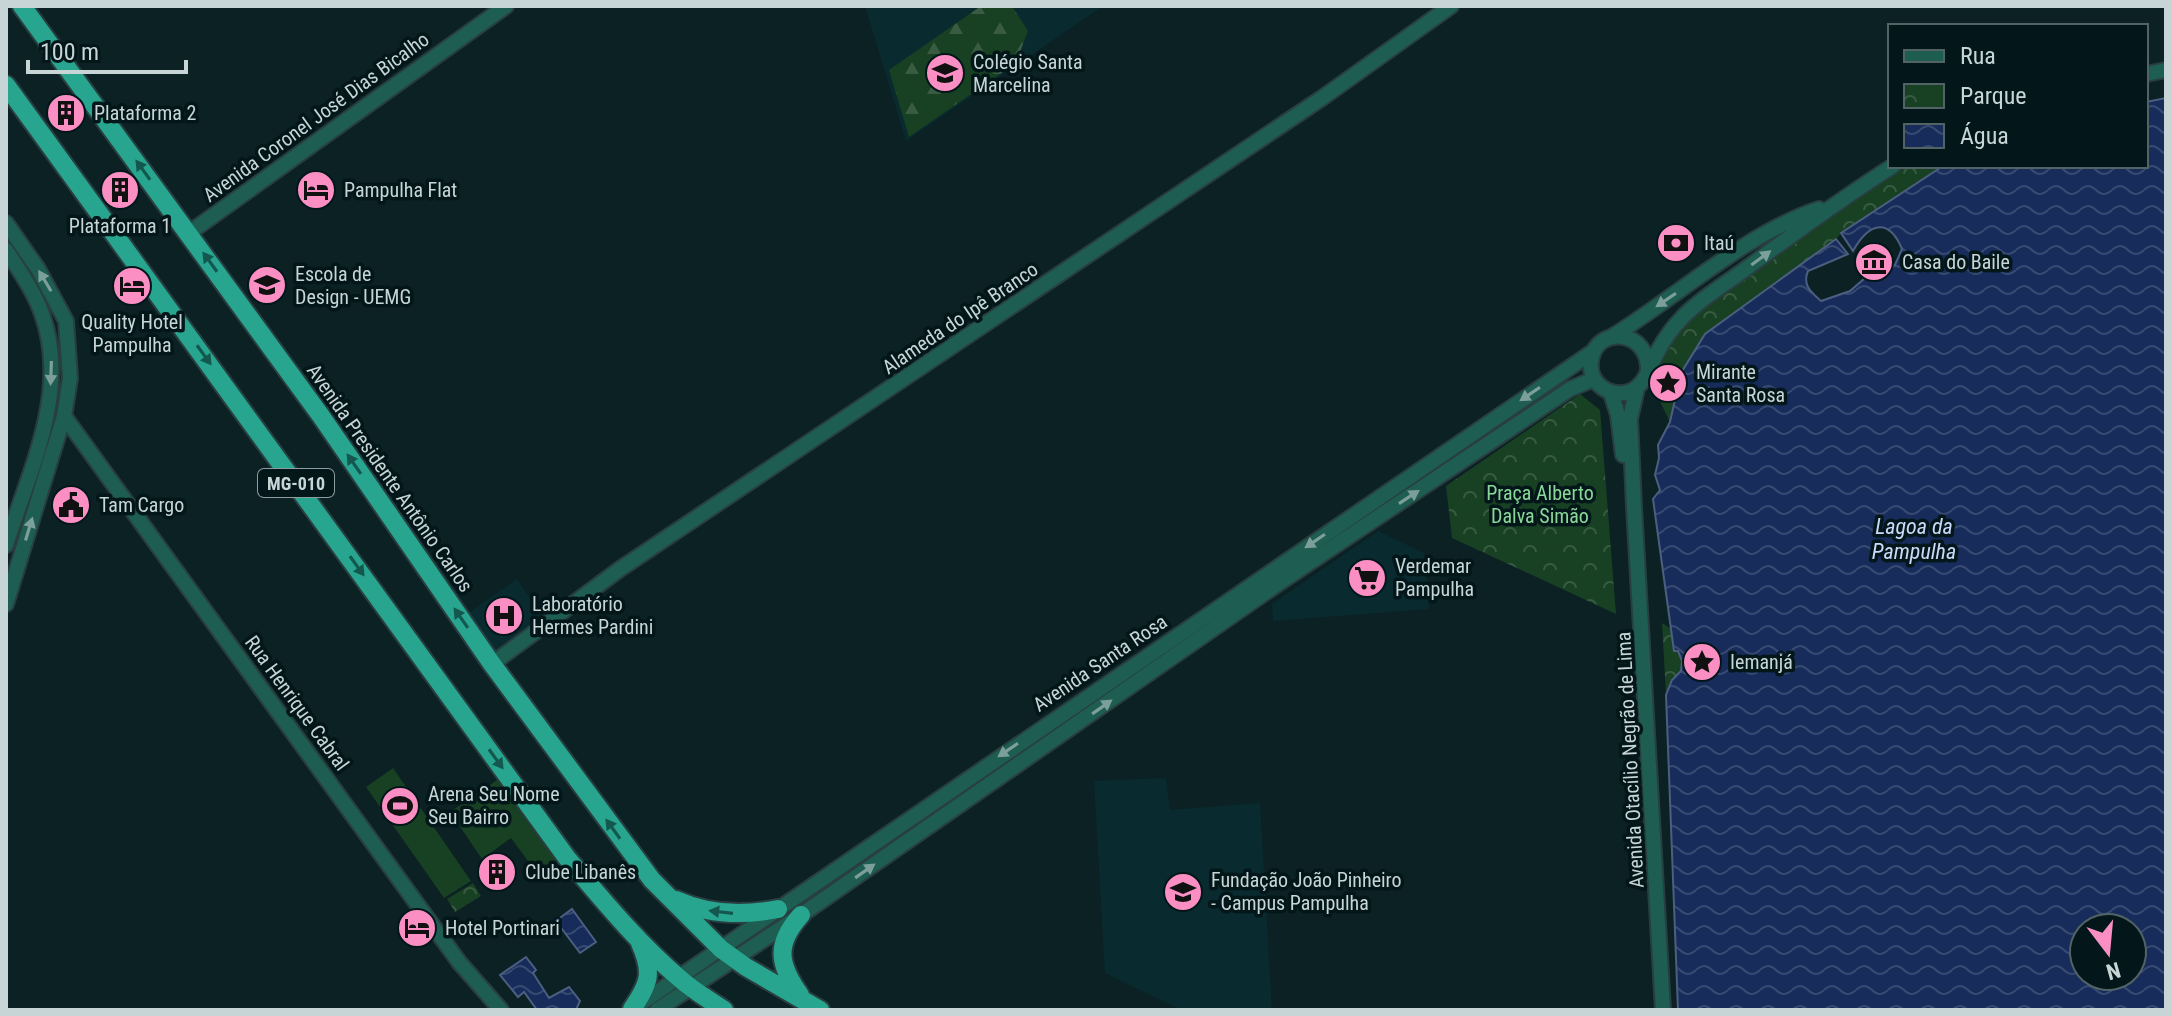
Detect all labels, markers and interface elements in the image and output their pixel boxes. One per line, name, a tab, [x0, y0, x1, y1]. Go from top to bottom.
scale bar	[28, 24, 186, 74]
legend	[1888, 24, 2148, 168]
street label: Avenida Coronel José Dias Bicalho	[198, 27, 434, 207]
text: 100 m	[40, 38, 99, 66]
text: Rua	[1960, 42, 1996, 70]
place label: Colégio Santa Marcelina	[973, 50, 1083, 97]
school or university icon: Colégio Santa Marcelina	[924, 52, 966, 94]
text: Parque	[1960, 82, 2027, 110]
building icon: Plataforma 2	[45, 92, 87, 134]
place label: Plataforma 2	[94, 101, 196, 125]
text: Água	[1960, 122, 2009, 150]
one-way arrow	[136, 160, 151, 181]
building icon: Plataforma 1	[99, 169, 141, 211]
hotel icon: Pampulha Flat	[295, 169, 337, 211]
place label: Pampulha Flat	[344, 178, 457, 202]
place label: Plataforma 1	[69, 214, 171, 238]
bank icon: Itaú	[1655, 222, 1697, 264]
place label: Itaú	[1704, 231, 1734, 255]
museum icon: Casa do Baile	[1853, 241, 1895, 283]
place label: Casa do Baile	[1902, 250, 2010, 274]
one-way arrow	[202, 251, 218, 273]
one-way arrow	[1750, 251, 1771, 266]
street label: Alameda do Ipê Branco	[878, 257, 1042, 379]
place label: Escola de Design - UEMG	[295, 262, 411, 309]
school or university icon: Escola de Design - UEMG	[246, 264, 288, 306]
hotel icon: Quality Hotel Pampulha	[111, 265, 153, 307]
one-way arrow	[38, 270, 52, 292]
one-way arrow	[1655, 292, 1676, 307]
place label: Quality Hotel Pampulha	[81, 310, 183, 357]
one-way arrow	[196, 345, 211, 366]
street label: Avenida Presidente Antônio Carlos	[302, 359, 478, 597]
place label: Mirante Santa Rosa	[1696, 360, 1785, 407]
one-way arrow	[45, 361, 57, 386]
place icon: Mirante Santa Rosa	[1647, 362, 1689, 404]
one-way arrow	[1519, 387, 1541, 401]
one-way arrow	[347, 453, 362, 474]
road number: MG-010	[258, 469, 334, 497]
park label: Praça Alberto Dalva Simão	[1486, 481, 1594, 528]
public building icon: Tam Cargo	[50, 484, 92, 526]
one-way arrow	[1398, 491, 1420, 505]
place label: Tam Cargo	[99, 493, 184, 517]
water label: Lagoa da Pampulha	[1872, 514, 1956, 564]
one-way arrow	[23, 517, 35, 541]
one-way arrow	[1304, 533, 1326, 547]
place label: Verdemar Pampulha	[1395, 554, 1474, 601]
one-way arrow	[348, 556, 364, 576]
supermarket icon: Verdemar Pampulha	[1346, 557, 1388, 599]
place label: Laboratório Hermes Pardini	[532, 592, 653, 639]
hospital icon: Laboratório Hermes Pardini	[483, 595, 525, 637]
one-way arrow	[454, 608, 469, 629]
street label: Avenida Santa Rosa	[1028, 609, 1172, 717]
street label: Rua Henrique Cabral	[240, 631, 354, 775]
street label: Avenida Otacílio Negrão de Lima	[1611, 631, 1649, 889]
place icon: Iemanjá	[1681, 641, 1723, 683]
place label: Iemanjá	[1730, 650, 1793, 674]
one-way arrow	[1091, 699, 1113, 715]
one-way arrow	[997, 742, 1018, 757]
one-way arrow	[488, 748, 504, 770]
place label: Arena Seu Nome Seu Bairro	[428, 782, 560, 829]
sports icon: Arena Seu Nome Seu Bairro	[379, 785, 421, 827]
one-way arrow	[605, 818, 621, 840]
building icon: Clube Libanês	[476, 851, 518, 893]
place label: Clube Libanês	[525, 860, 636, 884]
one-way arrow	[854, 864, 875, 879]
place label: Fundação João Pinheiro - Campus Pampulha	[1211, 868, 1402, 915]
school or university icon: Fundação João Pinheiro - Campus Pampulha	[1162, 871, 1204, 913]
one-way arrow	[708, 906, 733, 919]
hotel icon: Hotel Portinari	[396, 907, 438, 949]
north arrow	[2068, 912, 2148, 992]
place label: Hotel Portinari	[445, 916, 560, 940]
text: N	[2103, 957, 2123, 985]

